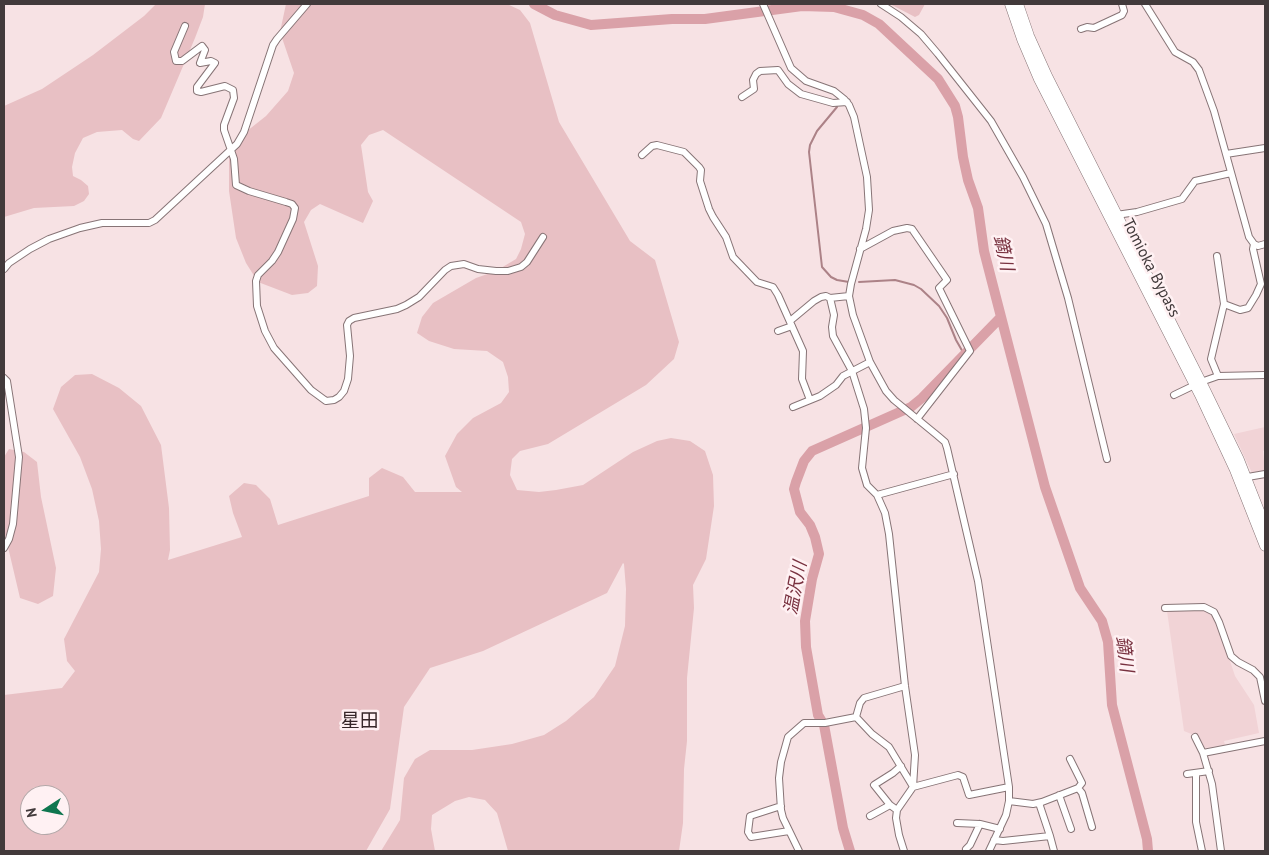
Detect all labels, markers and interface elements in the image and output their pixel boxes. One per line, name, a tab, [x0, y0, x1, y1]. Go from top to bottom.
street label: Tomioka Bypass	[1118, 216, 1184, 320]
water label: 鏑川	[989, 233, 1017, 273]
water label: 温沢川	[780, 559, 812, 617]
water label: 鏑川	[1111, 635, 1137, 673]
district label: 星田	[341, 711, 379, 733]
north arrow	[20, 785, 70, 835]
text: N	[22, 806, 41, 819]

